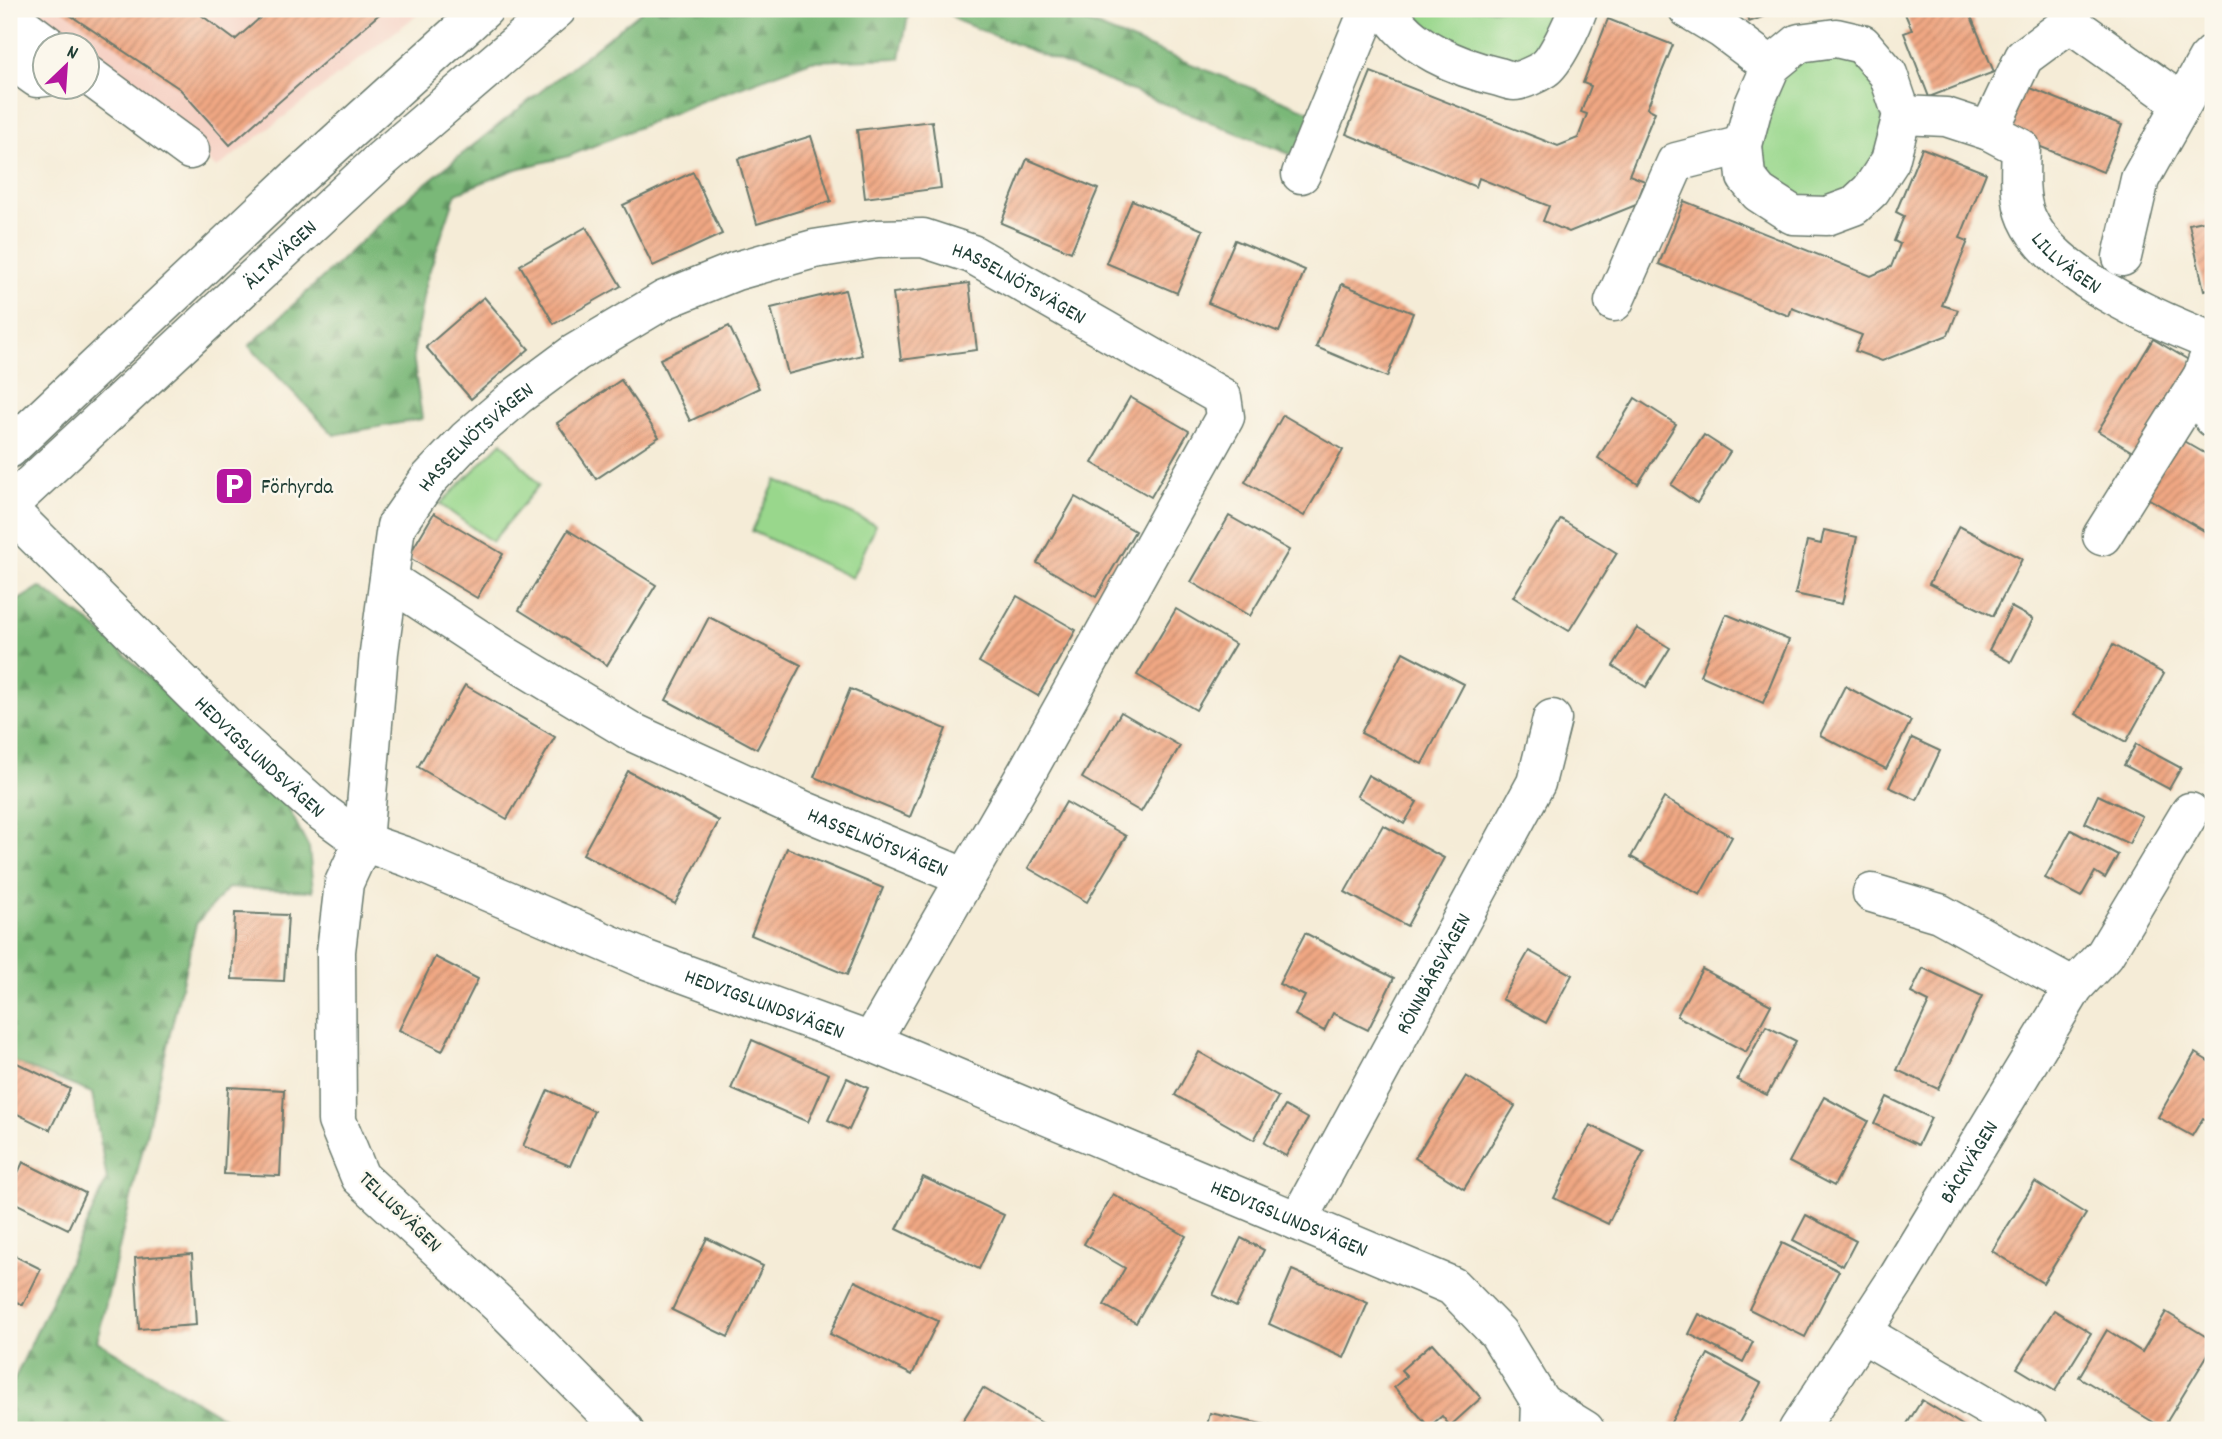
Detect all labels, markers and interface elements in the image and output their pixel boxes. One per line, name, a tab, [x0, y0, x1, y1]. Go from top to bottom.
north arrow	[32, 32, 102, 102]
text: N	[62, 40, 82, 68]
street label: ÄLTAVÄGEN	[238, 214, 325, 298]
street label: LILLVÄGEN	[2022, 227, 2106, 303]
street label: HASSELNÖTSVÄGEN	[947, 236, 1091, 334]
street label: HASSELNÖTSVÄGEN	[412, 376, 541, 499]
parking icon: Förhyrda	[213, 465, 255, 507]
place label: Förhyrda	[261, 474, 334, 504]
street label: HEDVIGSLUNDSVÄGEN	[186, 690, 330, 827]
street label: HASSELNÖTSVÄGEN	[802, 802, 952, 887]
street label: RÖNNBÄRSVÄGEN	[1390, 909, 1481, 1041]
street label: HEDVIGSLUNDSVÄGEN	[680, 963, 848, 1049]
street label: BÄCKVÄGEN	[1934, 1116, 2008, 1210]
street label: TELLUSVÄGEN	[350, 1166, 447, 1261]
street label: HEDVIGSLUNDSVÄGEN	[1205, 1174, 1372, 1267]

